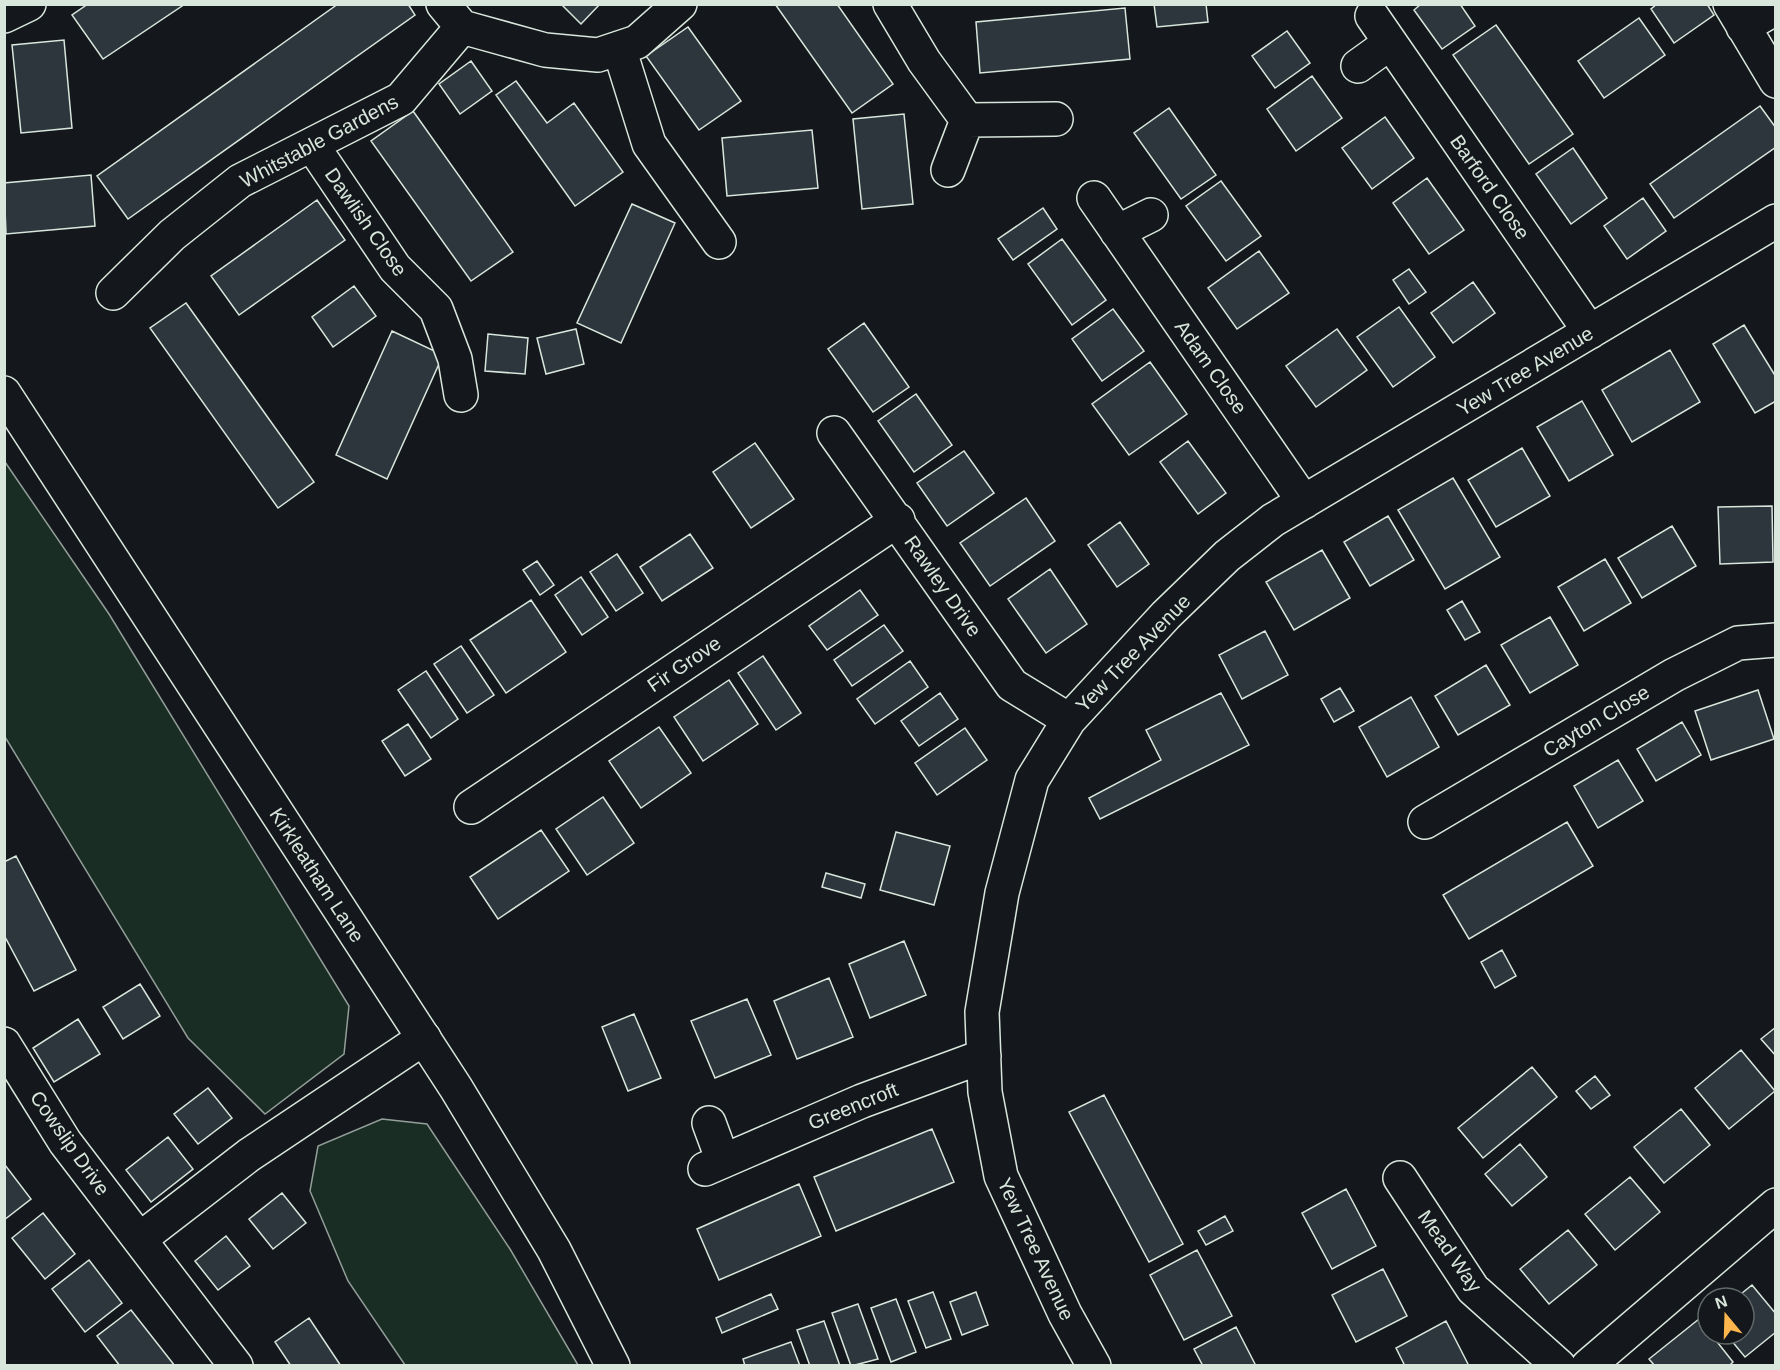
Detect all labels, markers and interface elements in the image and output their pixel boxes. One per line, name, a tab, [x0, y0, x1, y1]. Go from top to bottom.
street label: Whitstable Gardens	[236, 90, 402, 192]
street label: Barford Close	[1446, 131, 1534, 243]
street label: Dawlish Close	[321, 164, 411, 280]
street label: Adam Close	[1171, 316, 1251, 418]
street label: Yew Tree Avenue	[1453, 322, 1597, 420]
street label: Rawley Drive	[900, 531, 986, 641]
street label: Yew Tree Avenue	[1071, 590, 1195, 716]
street label: Fir Grove	[643, 632, 725, 696]
street label: Cayton Close	[1539, 681, 1653, 761]
street label: Kirkleatham Lane	[265, 804, 369, 946]
street label: Greencroft	[805, 1078, 901, 1134]
street label: Cowslip Drive	[26, 1087, 114, 1199]
street label: Yew Tree Avenue	[993, 1174, 1079, 1324]
street label: Mead Way	[1414, 1206, 1486, 1296]
north arrow	[1696, 1286, 1756, 1346]
text: N	[1713, 1292, 1730, 1312]

